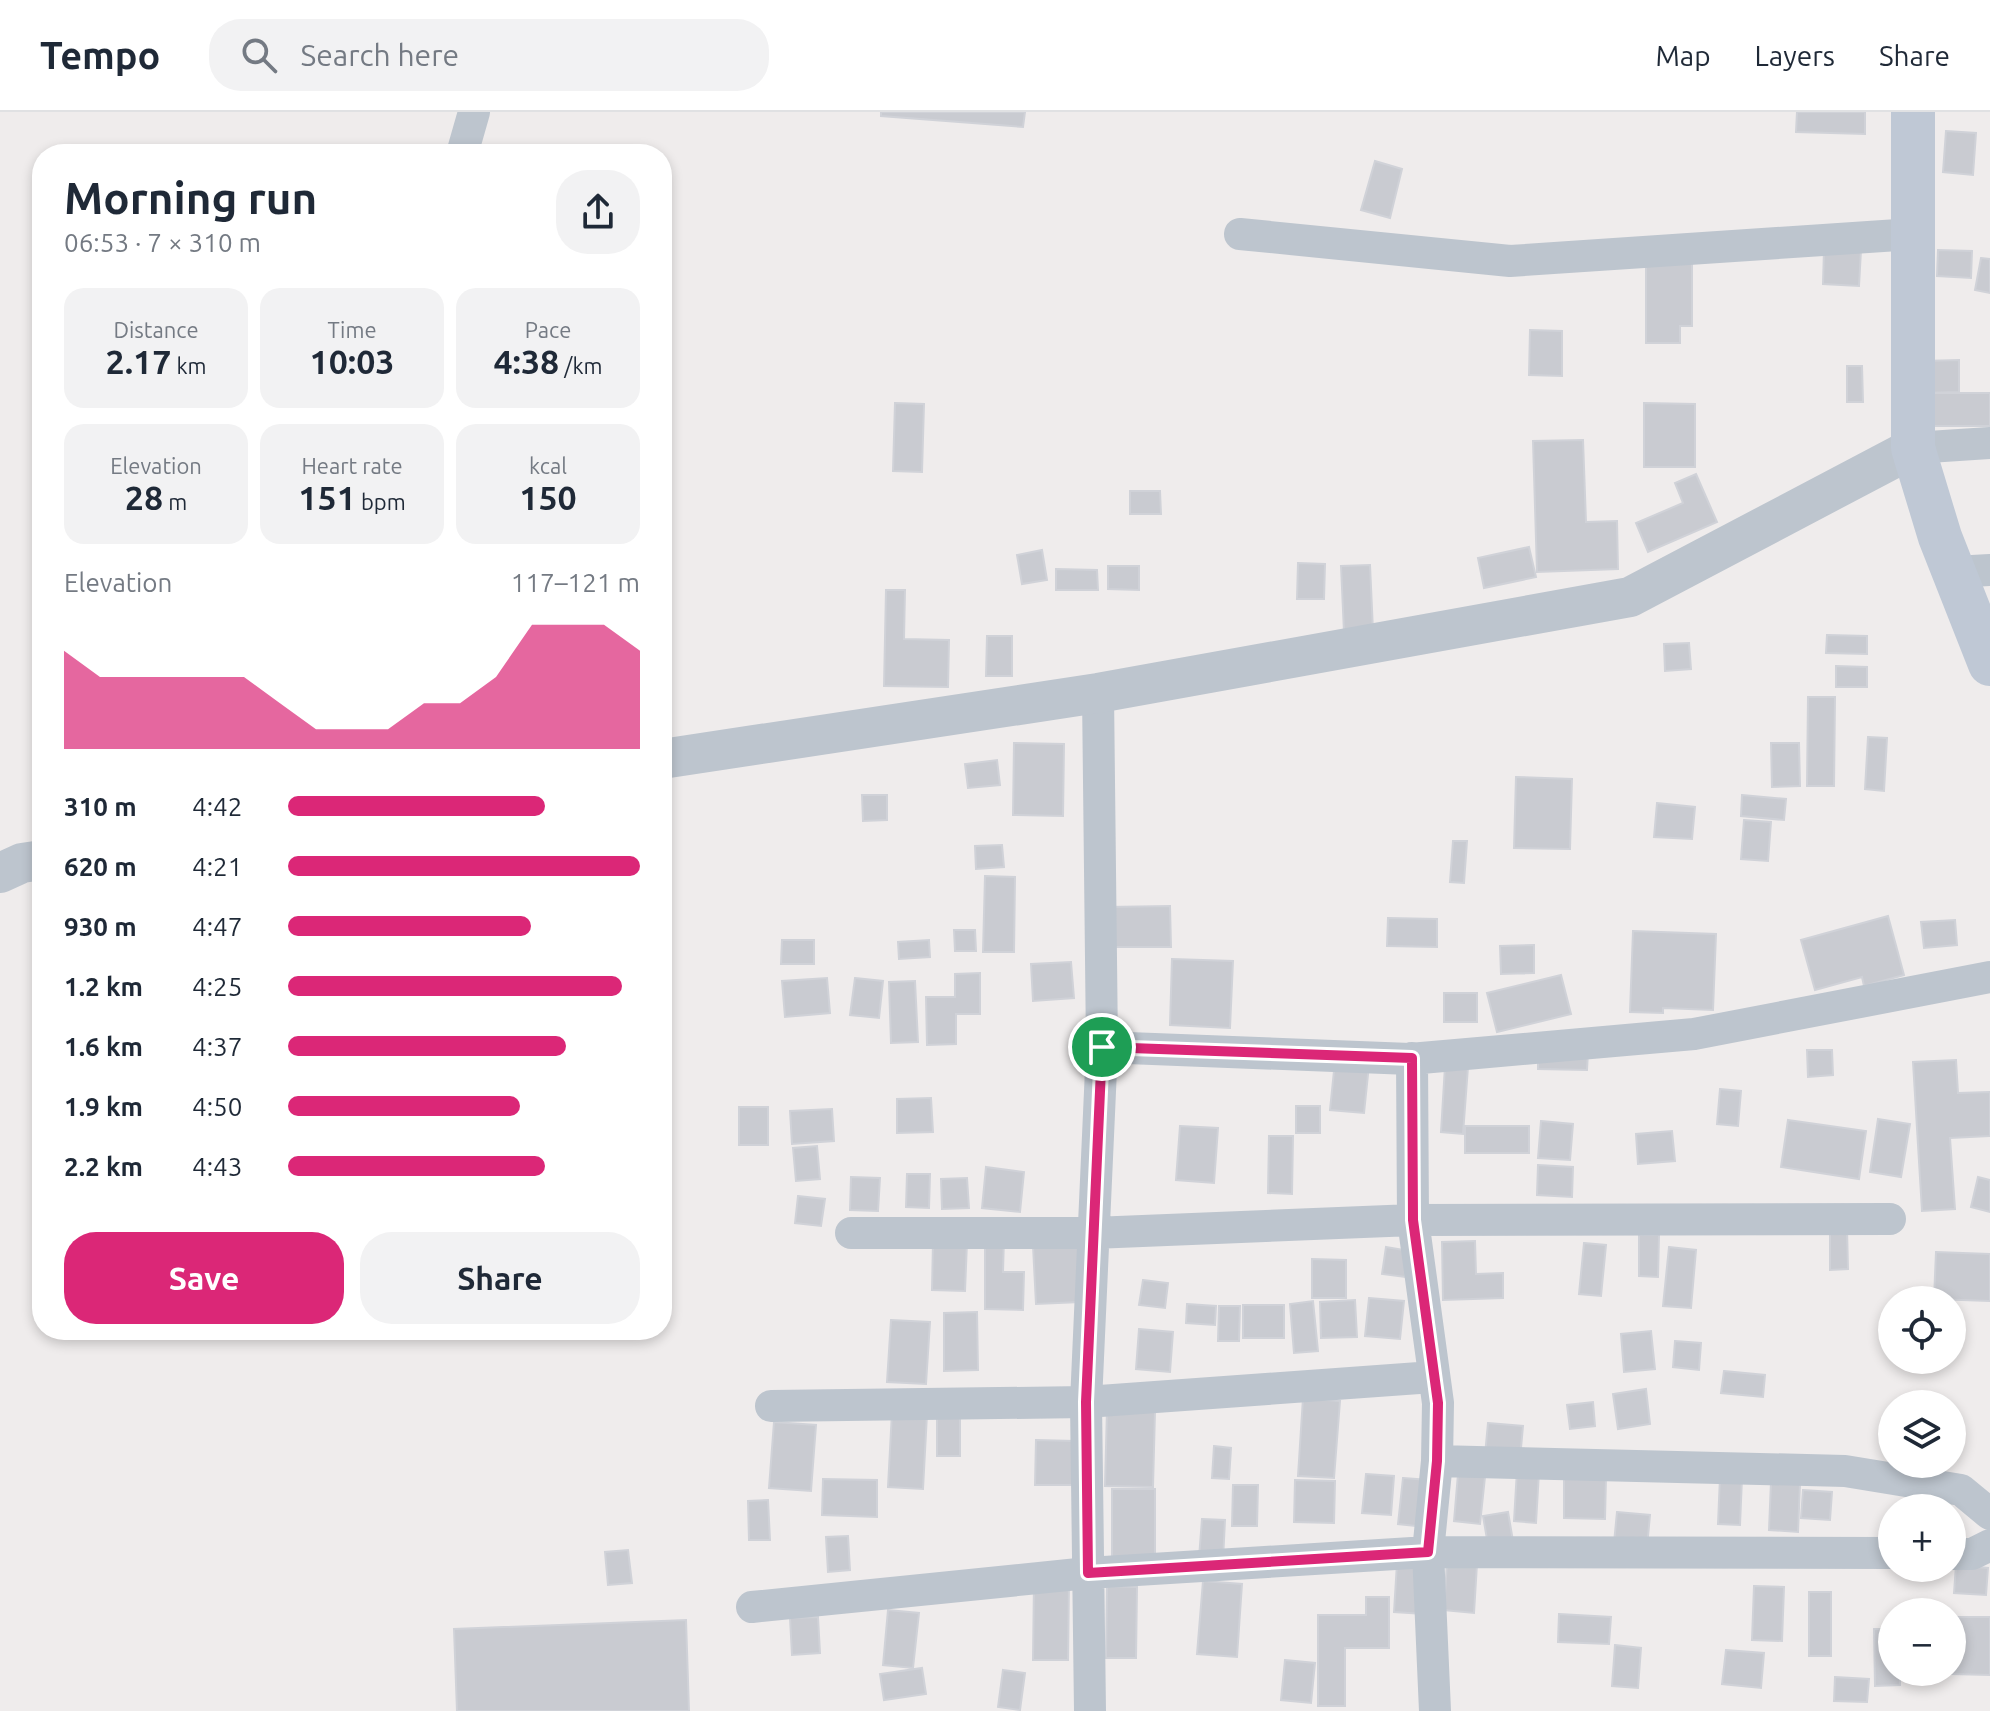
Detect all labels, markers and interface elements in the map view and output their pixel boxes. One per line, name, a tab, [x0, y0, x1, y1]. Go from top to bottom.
search box	[209, 19, 769, 91]
icon: search	[237, 33, 281, 77]
text: Tempo	[40, 34, 161, 76]
text: Search here	[301, 38, 459, 72]
text: Map	[1655, 40, 1711, 71]
text: Layers	[1755, 40, 1835, 71]
text: Share	[1879, 40, 1950, 71]
button: share	[556, 170, 640, 254]
text: Morning run	[64, 173, 317, 222]
text: 06:53 · 7 × 310 m	[64, 228, 261, 257]
text: Distance	[113, 317, 199, 342]
text: Time	[327, 317, 377, 342]
text: Pace	[525, 317, 571, 342]
text: 2.17	[105, 342, 171, 380]
text: 10:03	[309, 342, 395, 380]
text: 4:38	[493, 342, 559, 380]
text: km	[171, 353, 207, 378]
text: /km	[559, 353, 603, 378]
text: Elevation	[110, 453, 202, 478]
text: Heart rate	[301, 453, 403, 478]
text: kcal	[529, 453, 567, 478]
text: 28	[125, 478, 163, 516]
text: 151	[298, 478, 356, 516]
text: 150	[519, 478, 577, 516]
text: m	[163, 489, 187, 514]
text: bpm	[356, 489, 406, 514]
text: Elevation	[64, 568, 172, 597]
text: 117–121 m	[511, 568, 640, 597]
text: 310 m	[64, 792, 137, 821]
text: 4:42	[192, 792, 242, 821]
text: 620 m	[64, 852, 137, 881]
text: 4:21	[192, 852, 242, 881]
text: 930 m	[64, 912, 137, 941]
text: 4:47	[192, 912, 242, 941]
text: 1.2 km	[64, 972, 143, 1001]
text: 4:25	[192, 972, 242, 1001]
pin	[1068, 1013, 1136, 1081]
icon: arrive	[1080, 1025, 1124, 1069]
text: 1.6 km	[64, 1032, 143, 1061]
text: 4:37	[192, 1032, 242, 1061]
text: 1.9 km	[64, 1092, 143, 1121]
text: 4:50	[192, 1092, 242, 1121]
text: 2.2 km	[64, 1152, 143, 1181]
text: 4:43	[192, 1152, 242, 1181]
button: Save	[64, 1232, 344, 1324]
button: Share	[360, 1232, 640, 1324]
map controls	[1878, 1286, 1966, 1686]
button: locate	[1878, 1286, 1966, 1374]
button: layers	[1878, 1390, 1966, 1478]
button: +	[1878, 1494, 1966, 1582]
button: −	[1878, 1598, 1966, 1686]

